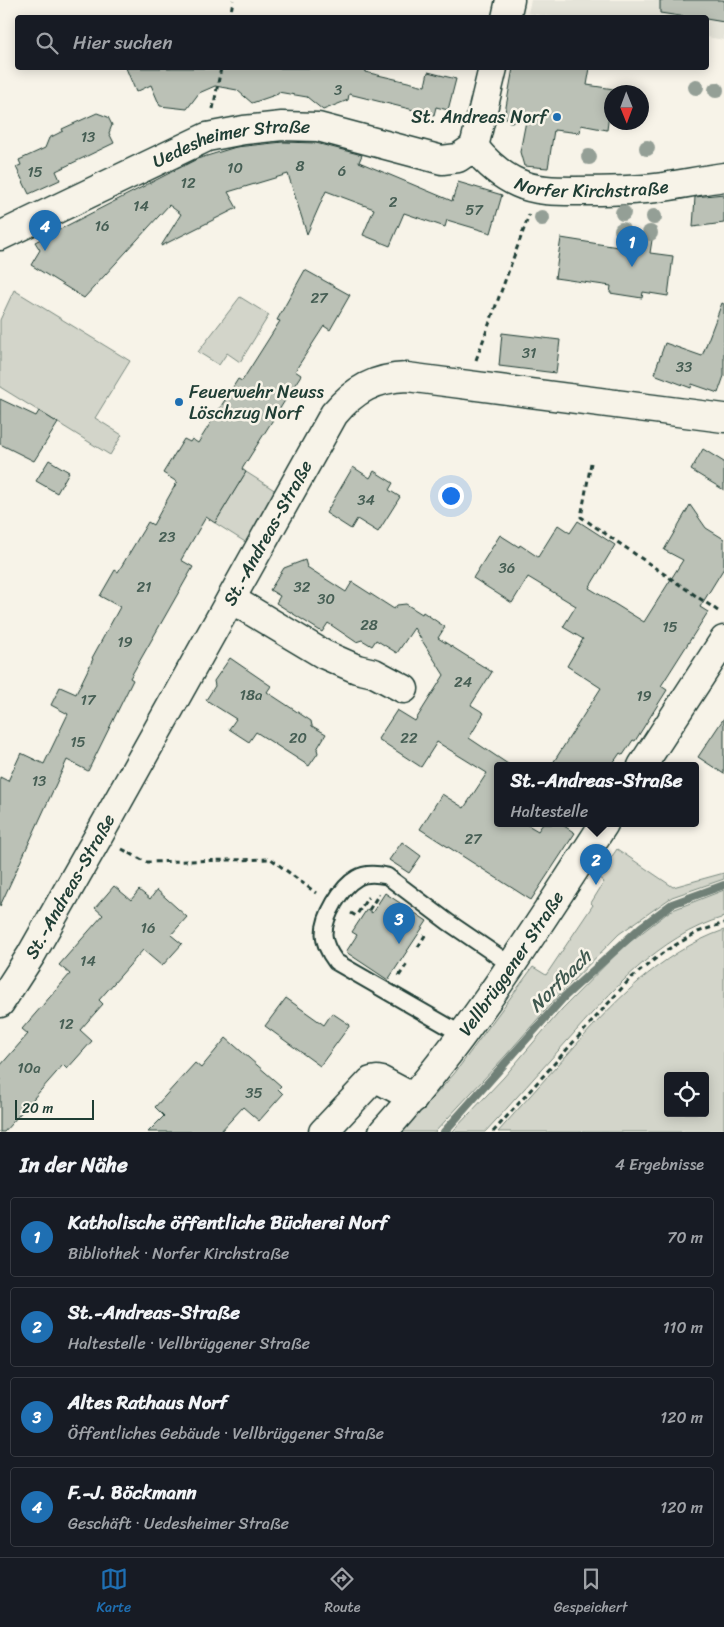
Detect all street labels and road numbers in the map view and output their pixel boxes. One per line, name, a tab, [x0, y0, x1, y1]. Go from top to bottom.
street label: Uedesheimer Straße	[147, 110, 311, 177]
street label: Norfer Kirchstraße	[510, 167, 671, 207]
street label: St.-Andreas-Straße	[214, 454, 321, 612]
street label: St.-Andreas-Straße	[16, 808, 124, 965]
street label: Vellbrüggener Straße	[450, 884, 573, 1043]

